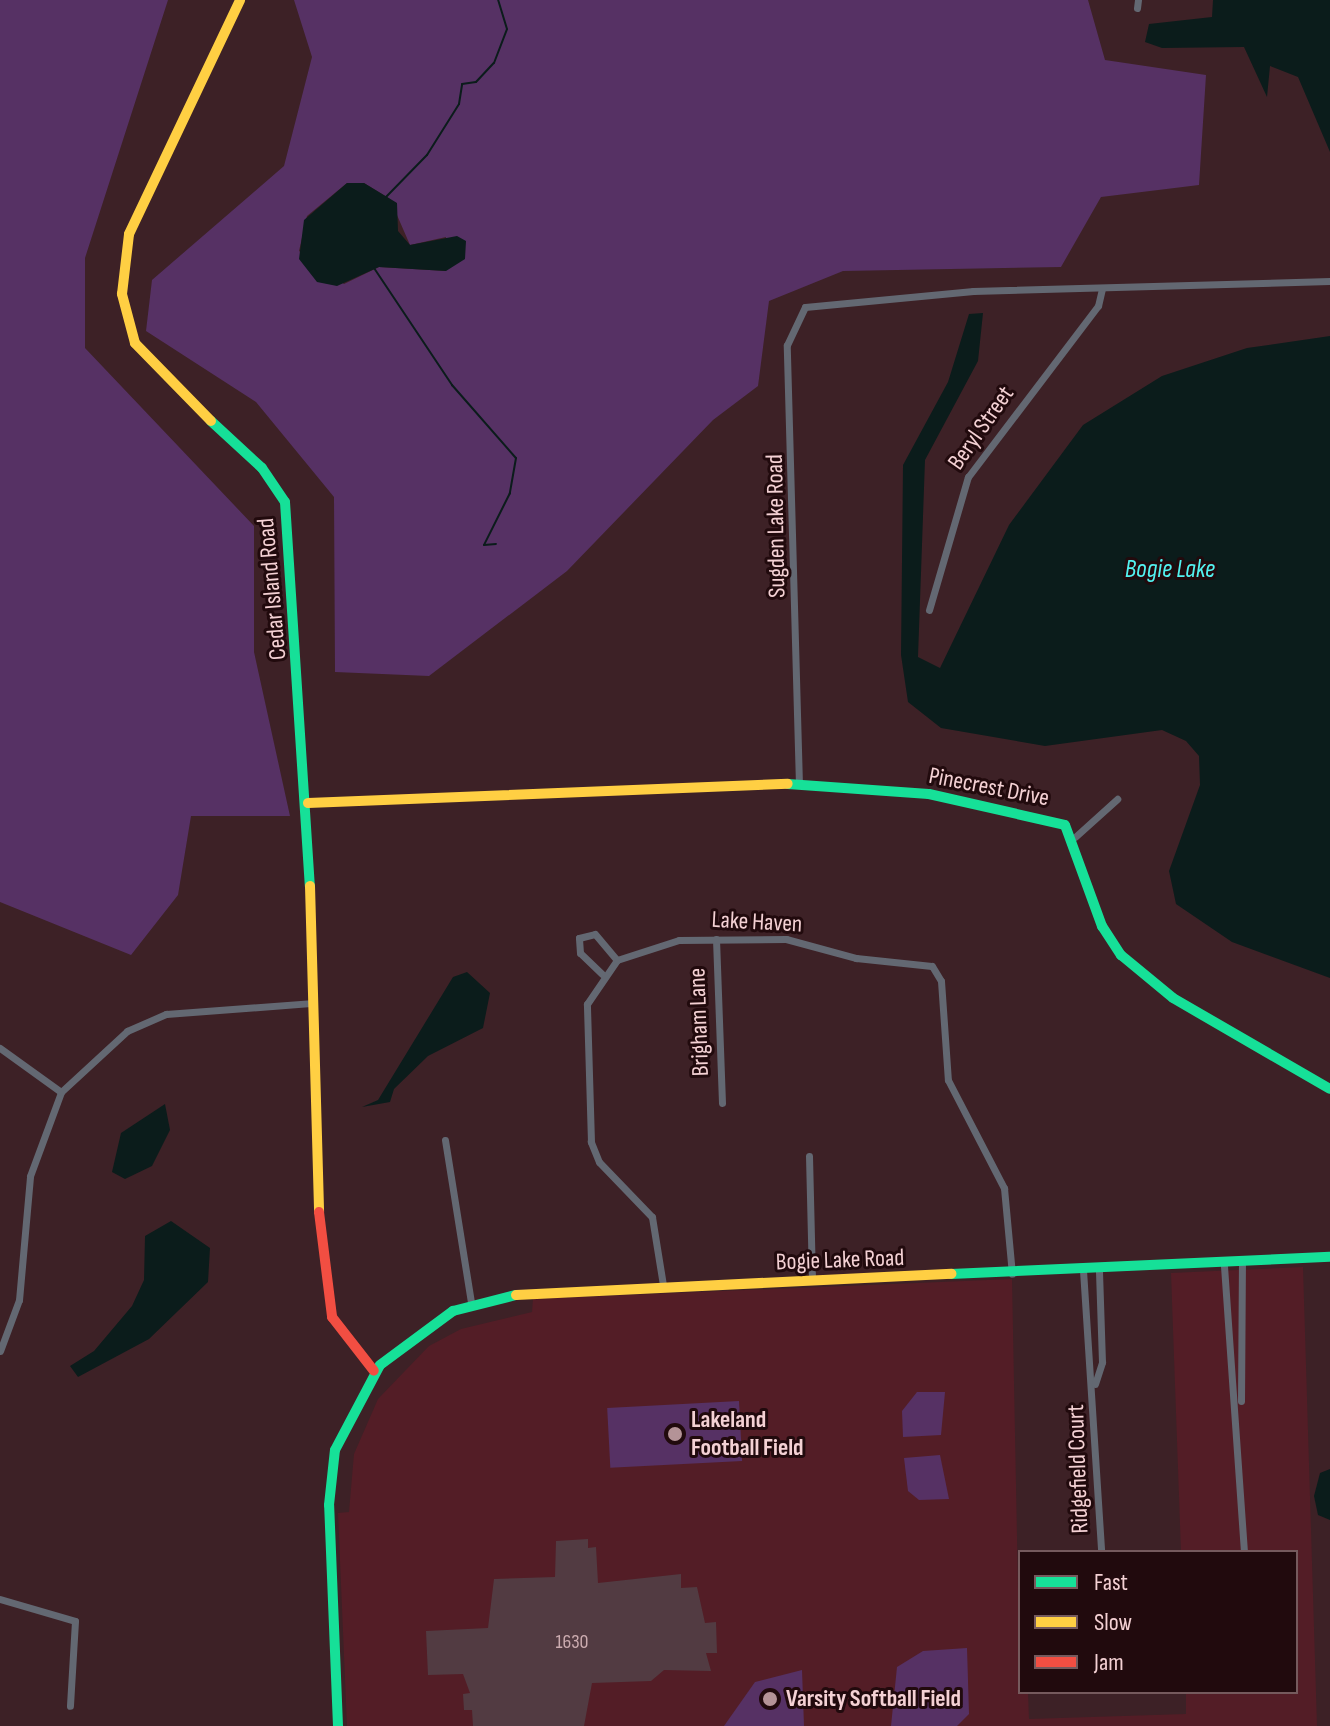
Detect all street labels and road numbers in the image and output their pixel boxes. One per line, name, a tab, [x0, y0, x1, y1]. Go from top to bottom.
street label: Beryl Street	[942, 381, 1020, 475]
street label: Sugden Lake Road	[760, 454, 792, 598]
street label: Cedar Island Road	[251, 517, 293, 661]
street label: Pinecrest Drive	[926, 761, 1052, 813]
street label: Lake Haven	[711, 905, 803, 939]
street label: Brigham Lane	[683, 967, 715, 1077]
street label: Bogie Lake Road	[775, 1243, 905, 1277]
street label: Ridgefield Court	[1061, 1404, 1095, 1534]

